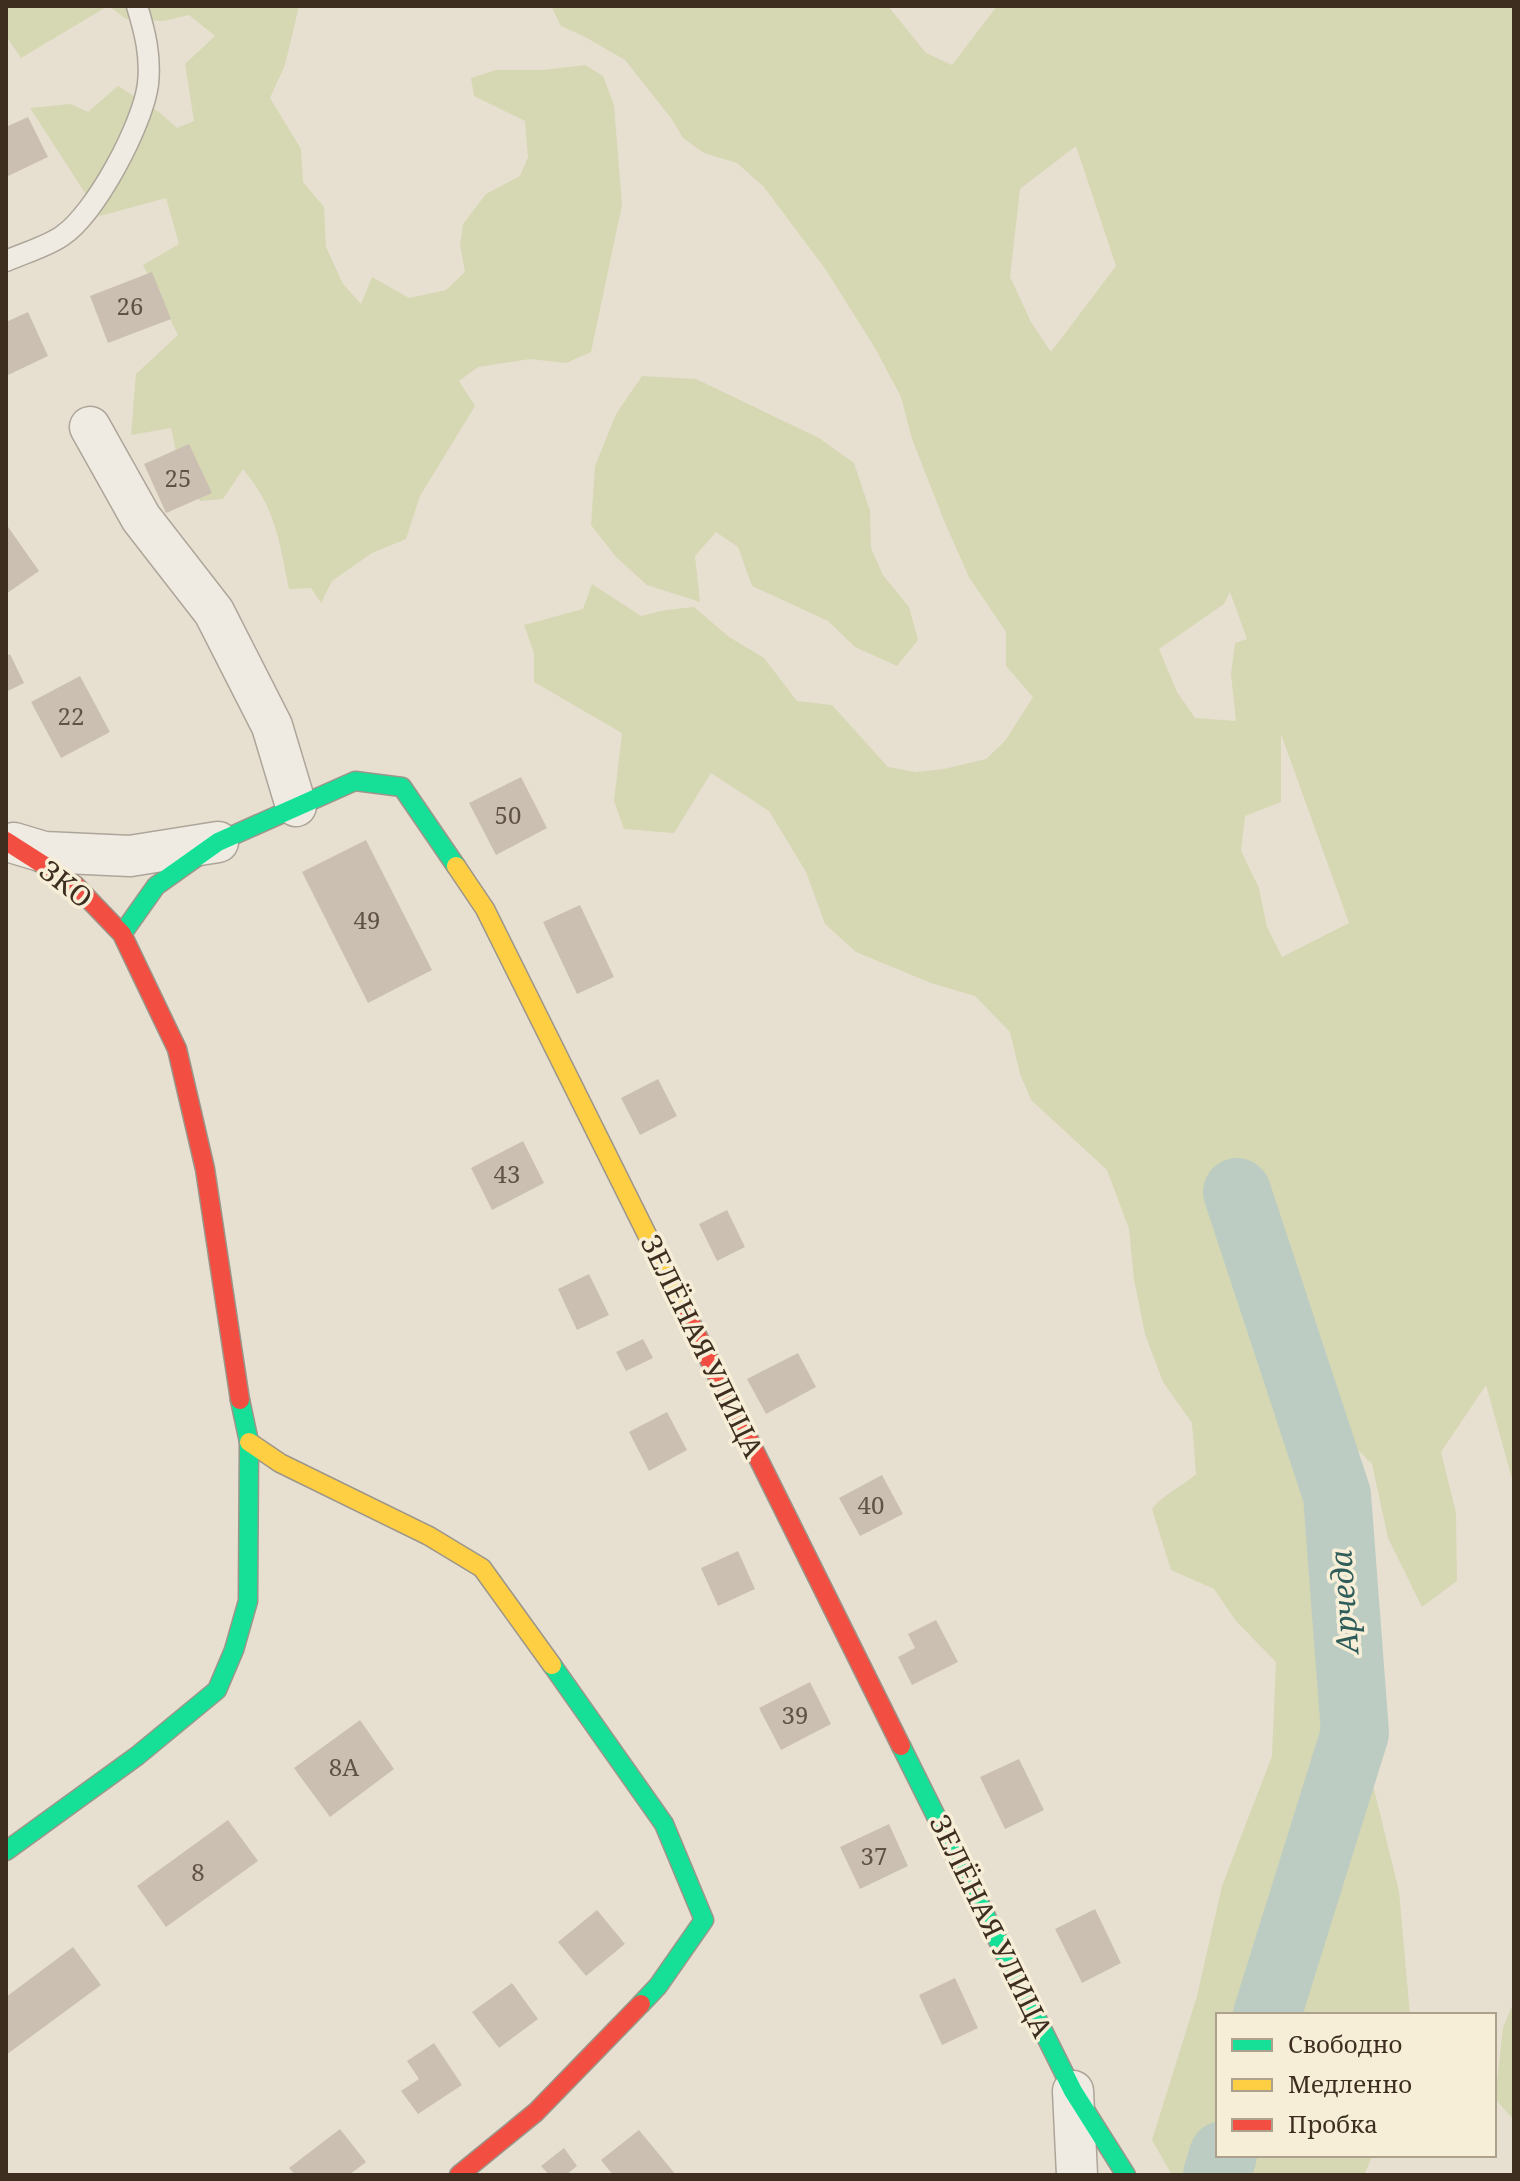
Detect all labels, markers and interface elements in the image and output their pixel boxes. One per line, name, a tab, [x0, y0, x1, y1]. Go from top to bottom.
house number: 26	[117, 289, 143, 322]
house number: 25	[165, 461, 191, 494]
house number: 22	[58, 699, 84, 732]
house number: 50	[495, 798, 521, 831]
street label: ЗКО	[32, 851, 101, 916]
house number: 49	[354, 903, 380, 936]
house number: 43	[494, 1157, 520, 1190]
street label: ЗЕЛЁНАЯ УЛИЦА	[633, 1228, 773, 1463]
house number: 40	[858, 1488, 884, 1521]
water label: Арчеда	[1319, 1549, 1368, 1657]
house number: 39	[782, 1698, 808, 1731]
house number: 8А	[329, 1750, 359, 1783]
street label: ЗЕЛЁНАЯ УЛИЦА	[922, 1808, 1062, 2043]
house number: 37	[861, 1839, 887, 1872]
house number: 8	[191, 1855, 205, 1888]
legend	[1216, 2013, 1496, 2157]
text: Свободно	[1288, 2027, 1402, 2060]
text: Медленно	[1288, 2067, 1412, 2100]
text: Пробка	[1288, 2107, 1378, 2140]

